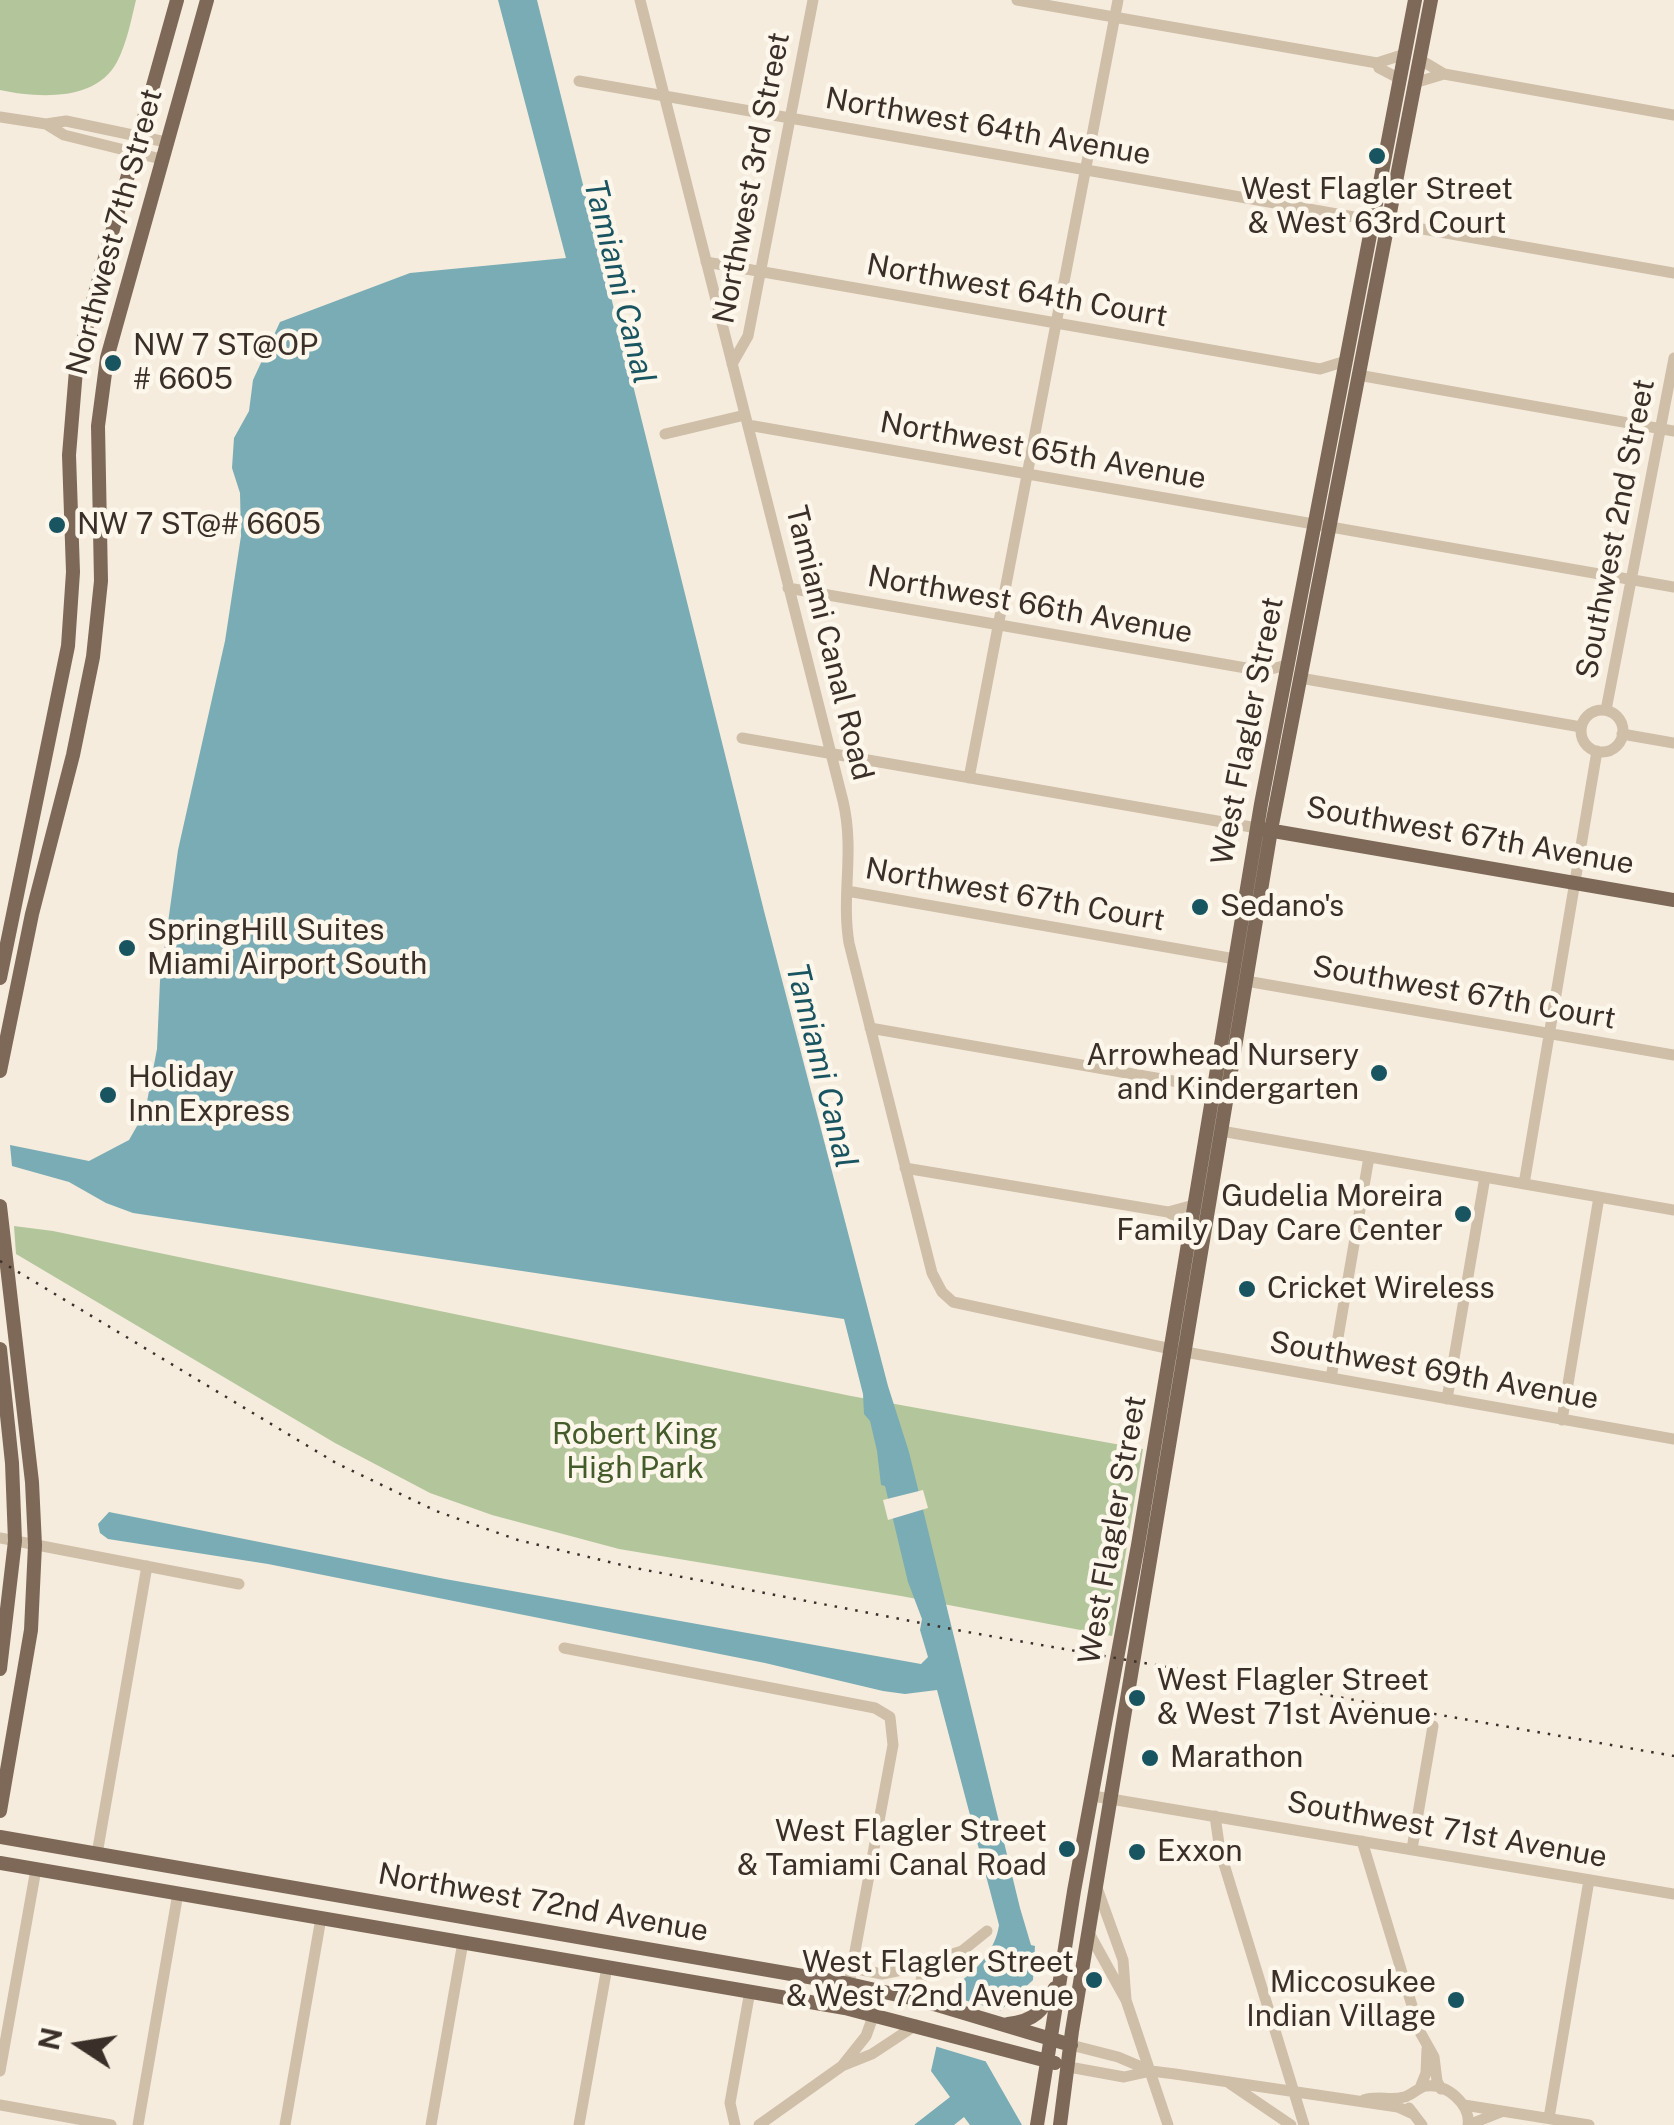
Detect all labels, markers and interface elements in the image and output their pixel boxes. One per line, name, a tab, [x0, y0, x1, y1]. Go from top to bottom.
street label: Northwest 3rd Street	[706, 29, 798, 327]
street label: Northwest 64th Avenue	[823, 81, 1153, 173]
street label: Northwest 7th Street	[59, 85, 171, 379]
marker: West Flagler Street & West 63rd Court	[1366, 145, 1388, 167]
place label: West Flagler Street & West 63rd Court	[1241, 172, 1513, 242]
water label: Tamiami Canal	[575, 176, 663, 388]
street label: Northwest 64th Court	[864, 247, 1170, 335]
place label: NW 7 ST@OP # 6605	[133, 328, 318, 398]
marker: NW 7 ST@OP # 6605	[102, 352, 124, 374]
street label: Southwest 2nd Street	[1569, 376, 1663, 682]
street label: Northwest 65th Avenue	[877, 405, 1209, 497]
street label: Tamiami Canal Road	[777, 502, 881, 784]
place label: NW 7 ST@# 6605	[77, 507, 321, 543]
marker: NW 7 ST@# 6605	[46, 514, 68, 536]
street label: Northwest 66th Avenue	[865, 559, 1195, 651]
street label: West Flagler Street	[1204, 594, 1292, 868]
street label: Southwest 67th Avenue	[1303, 789, 1637, 883]
street label: Northwest 67th Court	[862, 851, 1168, 939]
place label: Sedano's	[1220, 889, 1344, 925]
marker: Sedano's	[1189, 896, 1211, 918]
place label: SpringHill Suites Miami Airport South	[147, 913, 427, 984]
marker: SpringHill Suites Miami Airport South	[116, 937, 138, 959]
street label: Southwest 67th Court	[1310, 949, 1618, 1037]
water label: Tamiami Canal	[777, 960, 865, 1172]
place label: Arrowhead Nursery and Kindergarten	[1086, 1038, 1359, 1108]
place label: Holiday Inn Express	[128, 1060, 290, 1130]
marker: Arrowhead Nursery and Kindergarten	[1368, 1062, 1390, 1084]
marker: Holiday Inn Express	[97, 1084, 119, 1106]
place label: Gudelia Moreira Family Day Care Center	[1116, 1179, 1443, 1250]
marker: Gudelia Moreira Family Day Care Center	[1452, 1203, 1474, 1225]
place label: Cricket Wireless	[1267, 1271, 1495, 1307]
marker: Cricket Wireless	[1236, 1278, 1258, 1300]
street label: Southwest 69th Avenue	[1267, 1324, 1601, 1418]
street label: West Flagler Street	[1072, 1393, 1154, 1667]
park label: Robert King High Park	[552, 1417, 718, 1488]
place label: West Flagler Street & West 71st Avenue	[1157, 1663, 1431, 1734]
marker: West Flagler Street & West 71st Avenue	[1126, 1687, 1148, 1709]
place label: Marathon	[1170, 1740, 1303, 1776]
marker: Marathon	[1139, 1747, 1161, 1769]
street label: Southwest 71st Avenue	[1284, 1784, 1610, 1876]
place label: West Flagler Street & Tamiami Canal Road	[737, 1814, 1047, 1884]
place label: Exxon	[1157, 1834, 1243, 1870]
marker: West Flagler Street & Tamiami Canal Road	[1056, 1838, 1078, 1860]
marker: Exxon	[1126, 1841, 1148, 1863]
street label: Northwest 72nd Avenue	[375, 1856, 711, 1950]
place label: West Flagler Street & West 72nd Avenue	[786, 1945, 1074, 2016]
place label: Miccosukee Indian Village	[1246, 1965, 1436, 2036]
marker: West Flagler Street & West 72nd Avenue	[1083, 1969, 1105, 1991]
marker: Miccosukee Indian Village	[1445, 1989, 1467, 2011]
north arrow	[30, 1995, 130, 2095]
text: N	[32, 2025, 69, 2053]

